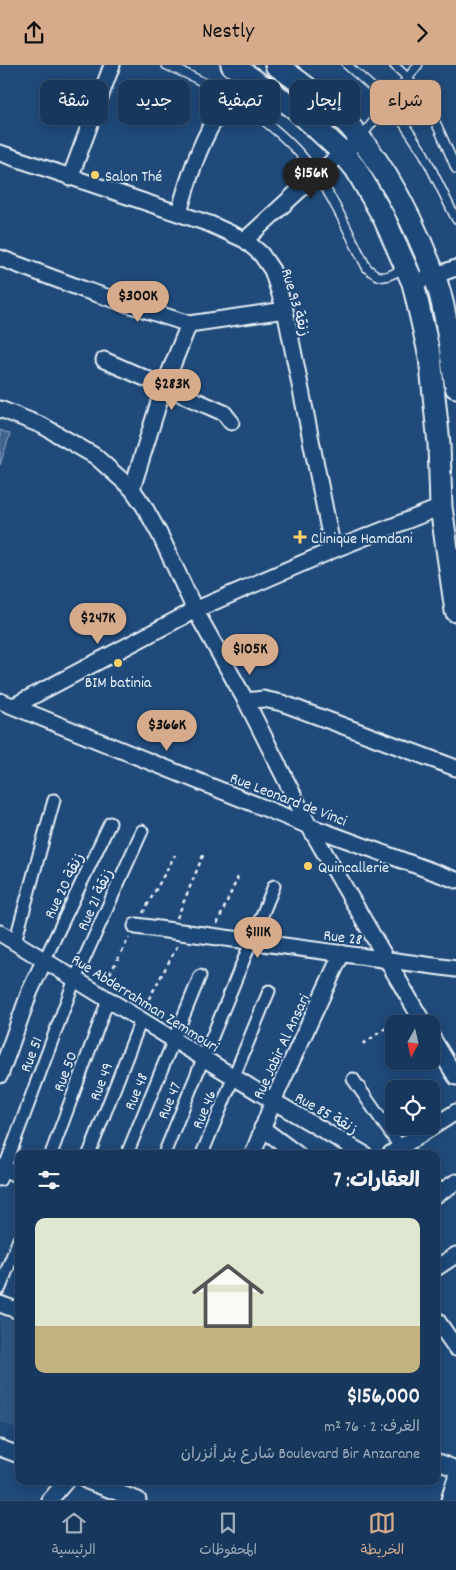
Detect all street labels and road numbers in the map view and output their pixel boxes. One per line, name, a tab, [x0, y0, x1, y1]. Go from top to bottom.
street label: Rue 93 زنقة	[274, 266, 315, 339]
street label: Rue Leonard de Vinci	[226, 767, 350, 833]
street label: Rue 20 زنقة	[39, 849, 91, 923]
street label: Rue 21 زنقة	[72, 865, 120, 935]
street label: Rue 28	[322, 925, 363, 952]
street label: Rue Abderrahman Zemmouri	[66, 949, 223, 1059]
street label: Rue Jabir Al Ansari	[248, 991, 317, 1103]
street label: Rue 51	[15, 1034, 50, 1076]
street label: Rue 50	[48, 1048, 84, 1095]
street label: Rue 49	[85, 1059, 120, 1104]
street label: Rue 48	[119, 1070, 155, 1114]
street label: Rue 47	[153, 1079, 188, 1123]
street label: Rue 46	[187, 1087, 224, 1133]
street label: Rue 85 زنقة	[290, 1087, 361, 1141]

